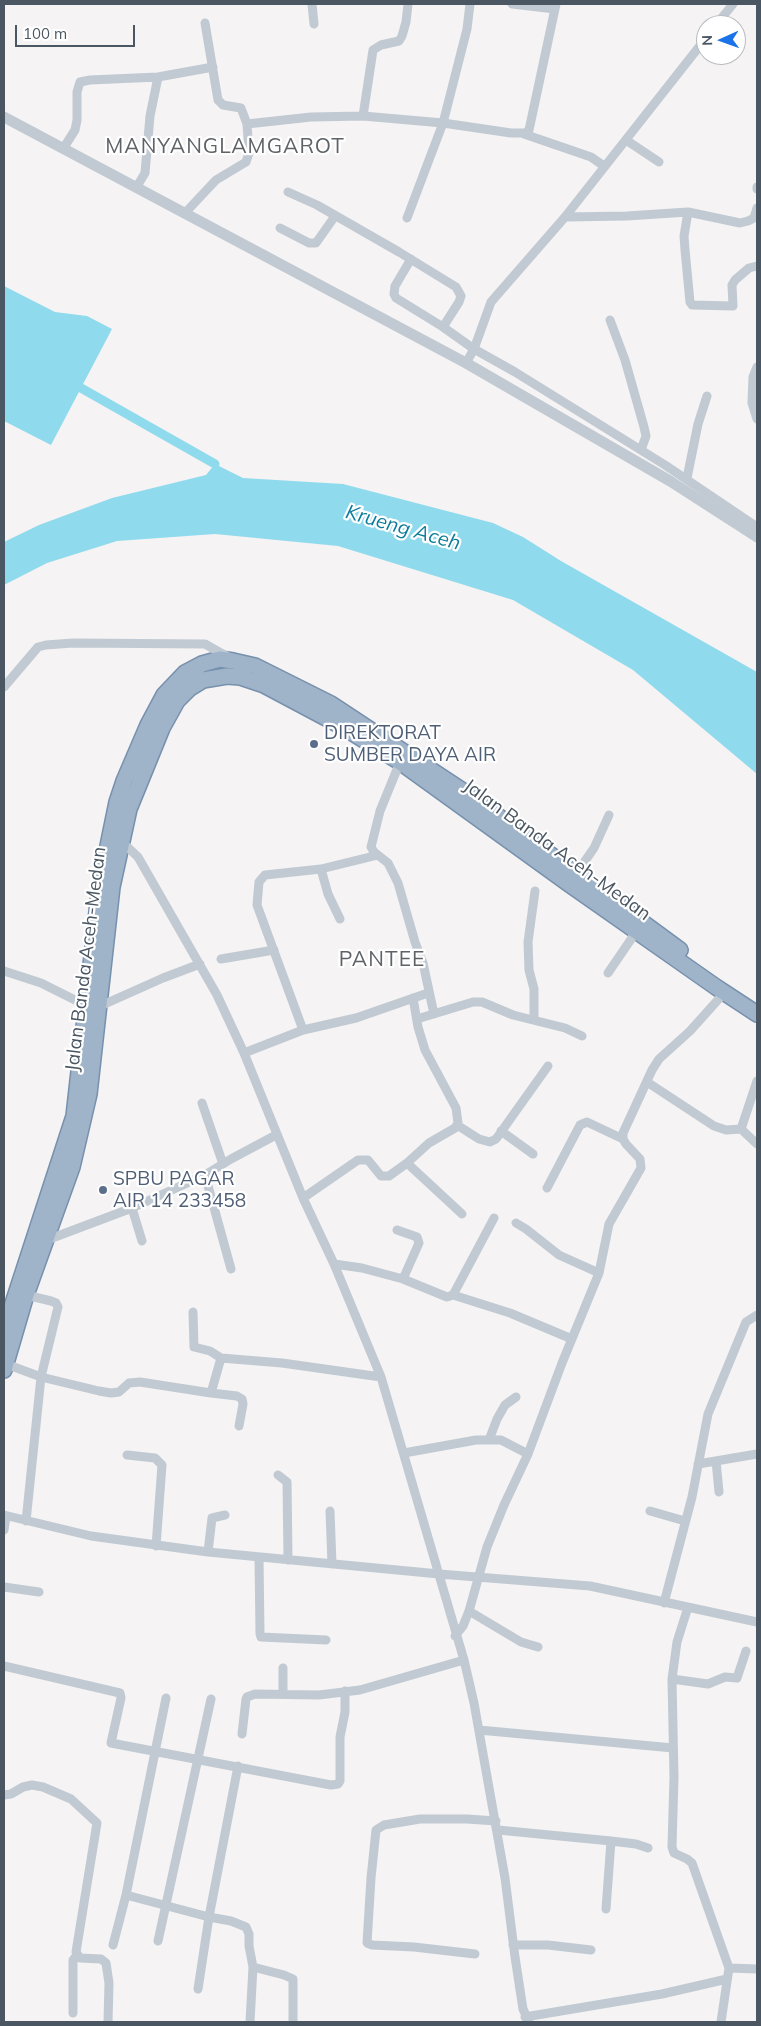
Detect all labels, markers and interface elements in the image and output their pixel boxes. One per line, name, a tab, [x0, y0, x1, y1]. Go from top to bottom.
scale bar	[18, 15, 138, 47]
north arrow	[696, 15, 746, 65]
text: 100 m	[23, 24, 67, 43]
text: N	[698, 35, 716, 46]
district label: MANYANGLAMGAROT	[103, 134, 347, 160]
water label: Krueng Aceh	[343, 500, 463, 556]
place label: DIREKTORAT SUMBER DAYA AIR	[324, 722, 496, 766]
marker: DIREKTORAT SUMBER DAYA AIR	[308, 738, 320, 750]
street label: Jalan Banda Aceh-Medan	[459, 774, 655, 926]
street label: Jalan Banda Aceh-Medan	[61, 845, 111, 1073]
district label: PANTEE	[338, 947, 426, 973]
place label: SPBU PAGAR AIR 14 233458	[113, 1168, 246, 1212]
marker: SPBU PAGAR AIR 14 233458	[97, 1184, 109, 1196]

